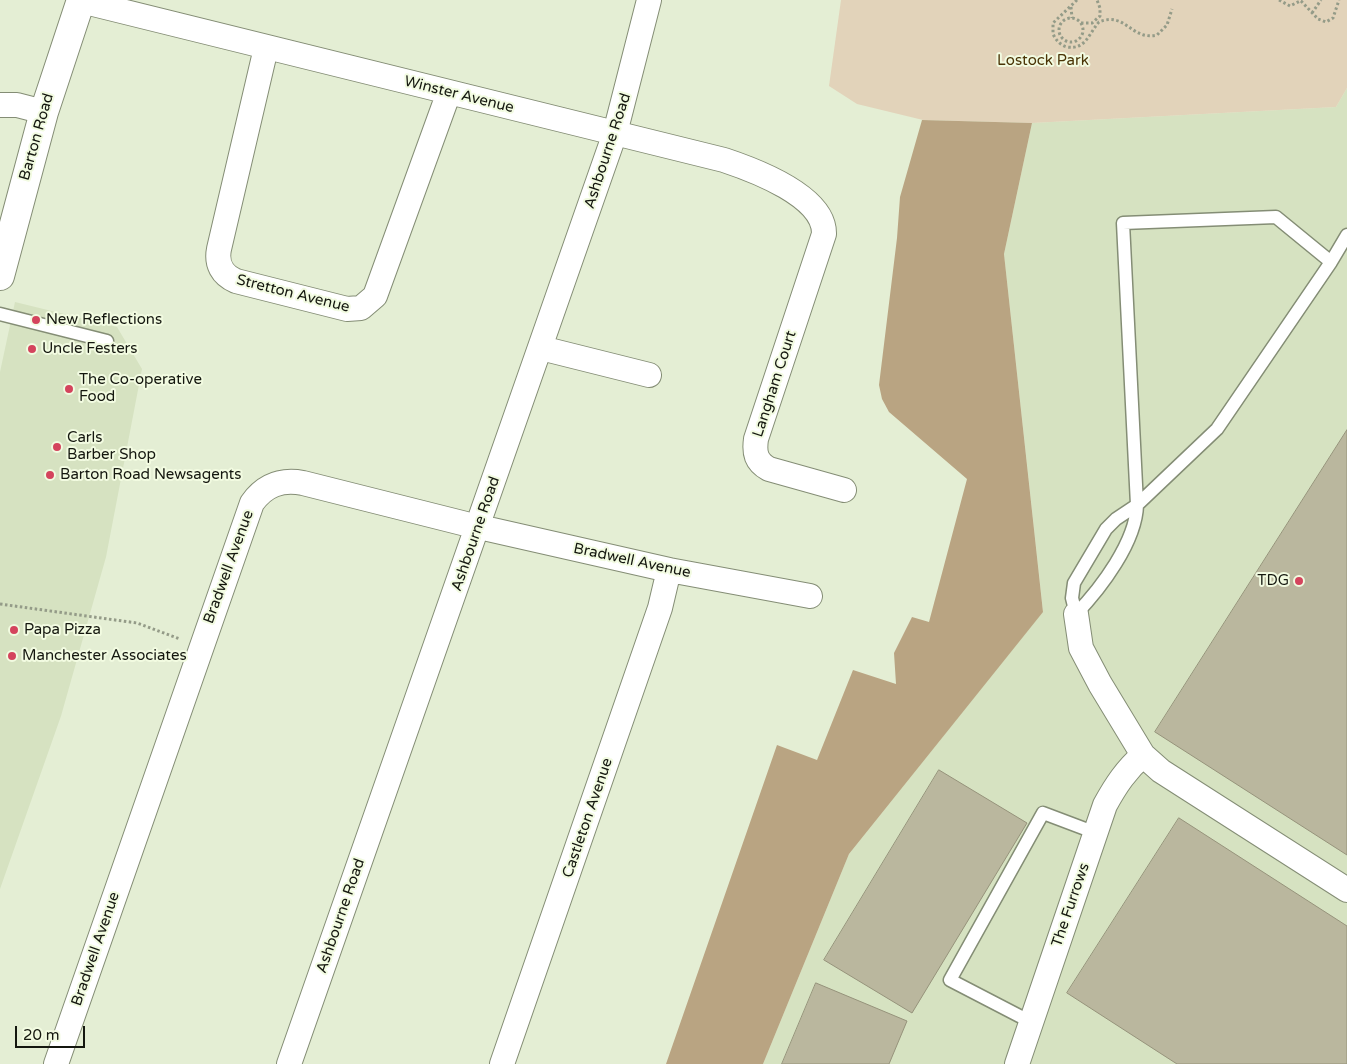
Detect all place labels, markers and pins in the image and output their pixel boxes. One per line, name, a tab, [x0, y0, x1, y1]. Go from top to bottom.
place label: New Reflections	[46, 311, 162, 329]
marker: New Reflections	[30, 314, 42, 326]
place label: Uncle Festers	[42, 340, 138, 358]
marker: Uncle Festers	[26, 343, 38, 355]
place label: The Co-operative Food	[79, 371, 202, 406]
marker: The Co-operative Food	[63, 383, 75, 395]
place label: Carls Barber Shop	[67, 429, 156, 464]
marker: Carls Barber Shop	[51, 441, 63, 453]
place label: Barton Road Newsagents	[60, 466, 242, 484]
marker: Barton Road Newsagents	[44, 469, 56, 481]
place label: TDG	[1257, 572, 1289, 590]
marker: TDG	[1293, 575, 1305, 587]
place label: Papa Pizza	[24, 621, 101, 639]
marker: Papa Pizza	[8, 624, 20, 636]
place label: Manchester Associates	[22, 647, 187, 665]
marker: Manchester Associates	[6, 650, 18, 662]

